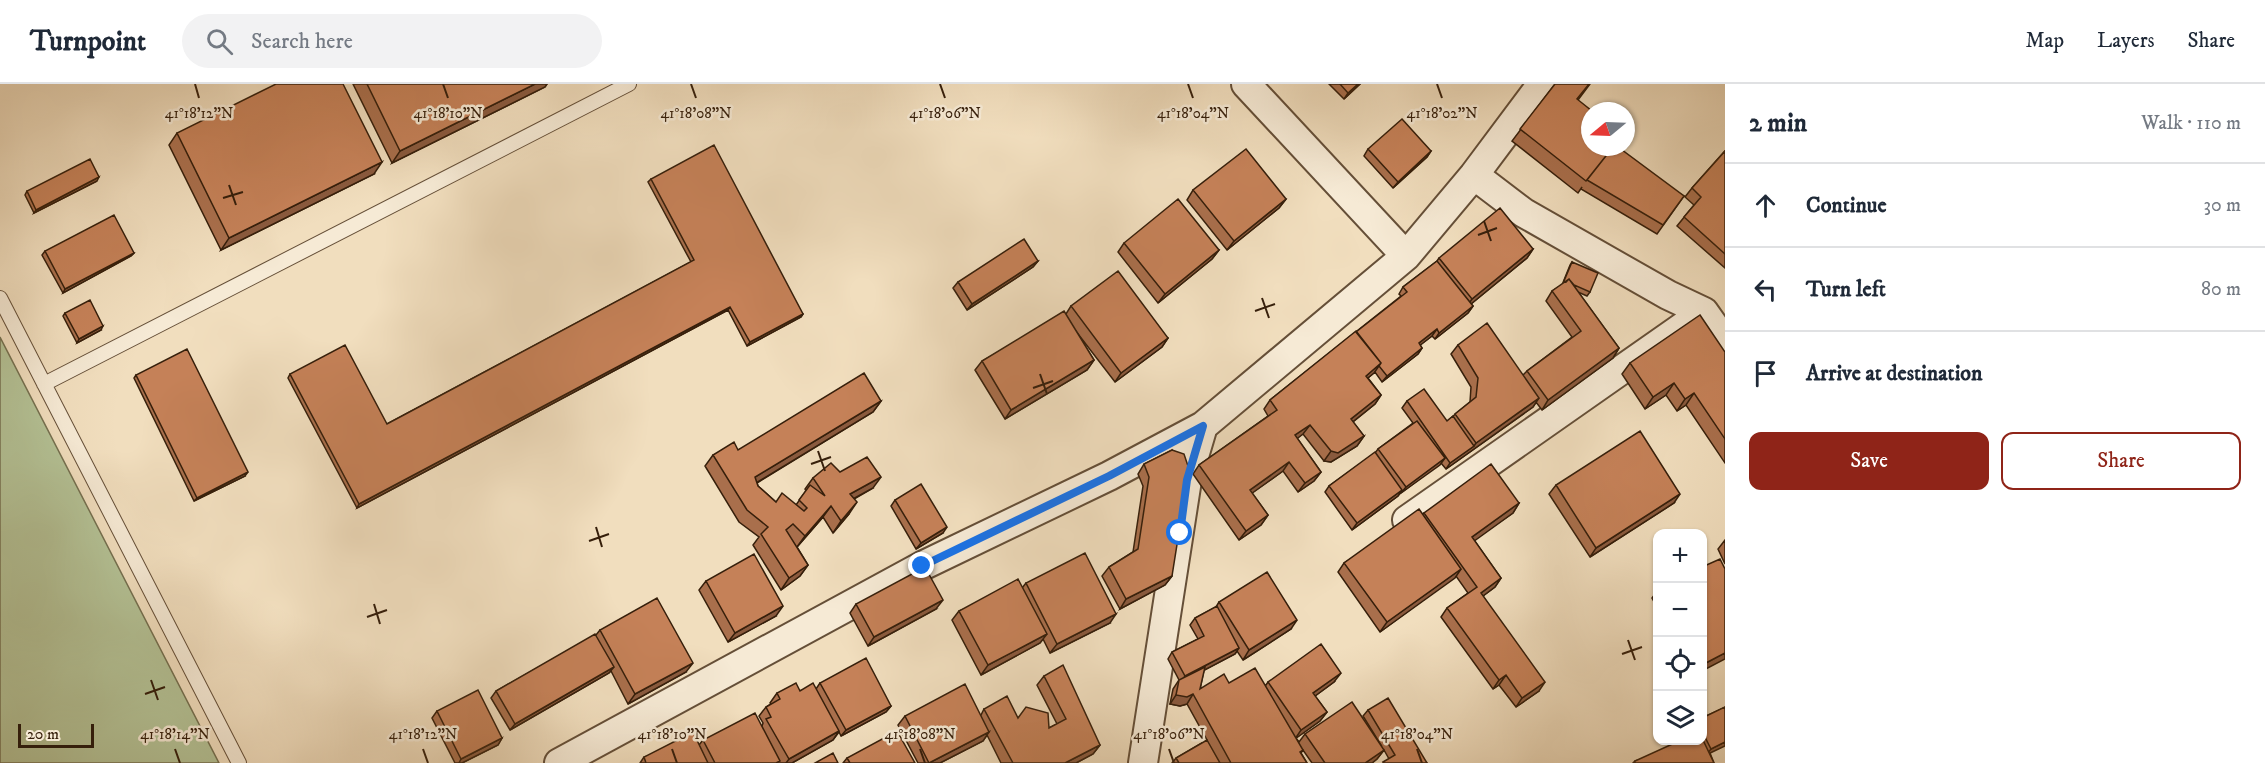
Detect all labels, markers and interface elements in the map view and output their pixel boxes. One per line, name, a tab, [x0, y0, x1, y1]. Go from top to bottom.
search box	[182, 14, 602, 68]
text: Turnpoint	[30, 24, 146, 59]
icon: search	[203, 25, 236, 58]
text: Search here	[251, 28, 353, 55]
text: Map	[2025, 28, 2064, 54]
text: Layers	[2097, 28, 2155, 54]
text: Share	[2188, 28, 2235, 54]
north arrow	[1581, 102, 1635, 156]
text: 41°18'12"N	[165, 104, 233, 123]
text: 41°18'10"N	[413, 104, 483, 123]
text: 41°18'08"N	[660, 104, 732, 123]
text: 41°18'06"N	[909, 104, 981, 123]
text: 41°18'04"N	[1157, 104, 1229, 123]
text: 41°18'02"N	[1407, 104, 1478, 123]
text: 2 min	[1749, 107, 1807, 140]
text: Walk · 110 m	[2141, 111, 2241, 136]
icon: ahead	[1749, 189, 1782, 222]
text: Continue	[1806, 192, 1887, 219]
text: 30 m	[2203, 193, 2241, 218]
icon: left	[1749, 273, 1782, 306]
text: Turn left	[1806, 276, 1886, 303]
text: 80 m	[2201, 277, 2241, 302]
icon: arrive	[1749, 357, 1782, 390]
text: Arrive at destination	[1806, 360, 1983, 387]
button: Save	[1749, 432, 1989, 490]
button: Share	[2001, 432, 2241, 490]
route start	[1166, 519, 1192, 545]
map controls	[1653, 529, 1707, 745]
button: +	[1653, 529, 1707, 583]
route end	[908, 552, 934, 578]
button: −	[1653, 583, 1707, 637]
button: locate	[1653, 637, 1707, 691]
button: layers	[1653, 691, 1707, 745]
scale bar	[18, 721, 94, 748]
text: 20 m	[27, 724, 59, 744]
text: 41°18'14"N	[140, 725, 210, 744]
text: 41°18'12"N	[389, 725, 457, 744]
text: 41°18'10"N	[637, 725, 707, 744]
text: 41°18'08"N	[884, 725, 956, 744]
text: 41°18'06"N	[1133, 725, 1205, 744]
text: 41°18'04"N	[1381, 725, 1453, 744]

